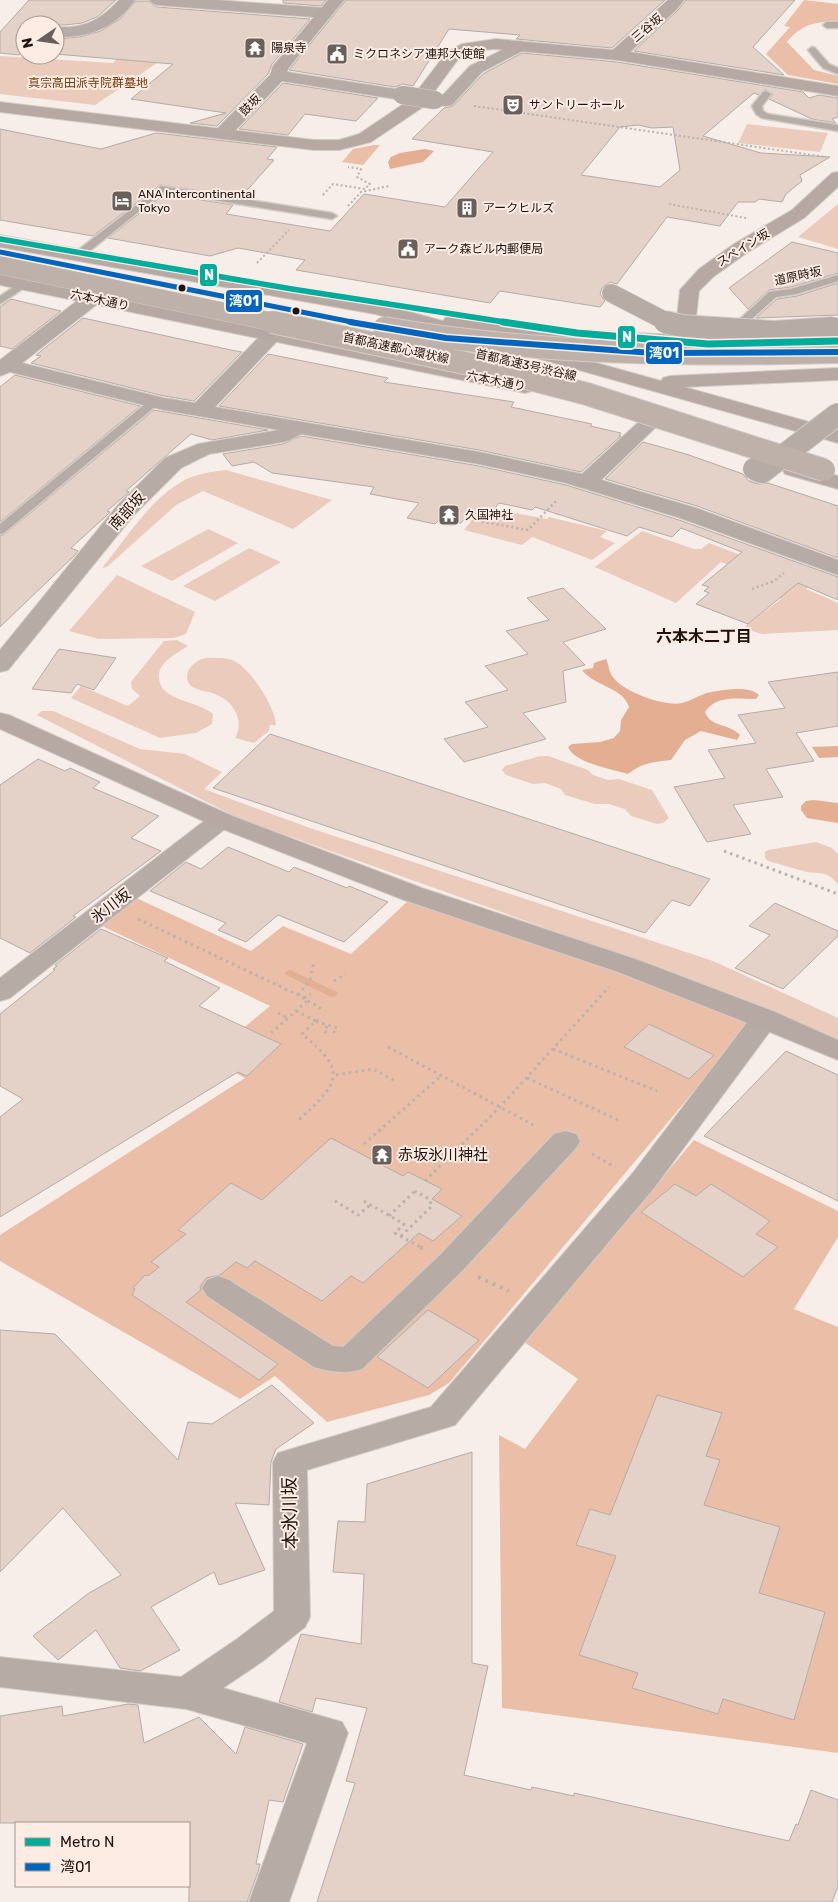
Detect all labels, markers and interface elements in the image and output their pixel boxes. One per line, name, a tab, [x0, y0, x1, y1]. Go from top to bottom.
street label: 三谷坂	[629, 11, 665, 45]
north arrow	[15, 15, 65, 65]
text: N	[18, 36, 37, 50]
temple icon: 陽泉寺	[243, 36, 267, 60]
place label: 陽泉寺	[271, 41, 307, 55]
public building icon: ミクロネシア連邦大使館	[325, 42, 349, 66]
place label: ミクロネシア連邦大使館	[353, 47, 485, 61]
park label: 真宗高田派寺院群墓地	[28, 76, 148, 90]
street label: 鼓坂	[237, 91, 263, 119]
theatre icon: サントリーホール	[501, 93, 525, 117]
place label: サントリーホール	[529, 98, 625, 112]
place label: ANA Intercontinental Tokyo	[138, 187, 255, 215]
hotel icon: ANA Intercontinental Tokyo	[110, 189, 134, 213]
building icon: アークヒルズ	[455, 196, 479, 220]
place label: アークヒルズ	[483, 201, 554, 215]
street label: スペイン坂	[714, 226, 772, 270]
public building icon: アーク森ビル内郵便局	[396, 237, 420, 261]
place label: アーク森ビル内郵便局	[424, 242, 543, 256]
line badge: N	[199, 263, 218, 287]
street label: 道原時坂	[773, 264, 823, 288]
text: N	[204, 267, 214, 284]
unlabelled marker	[177, 283, 187, 293]
street label: 六本木通り	[69, 287, 131, 313]
line badge: 湾01	[225, 289, 263, 313]
text: 湾01	[229, 293, 259, 310]
unlabelled marker	[291, 306, 301, 316]
line badge: N	[617, 325, 636, 349]
text: N	[622, 329, 632, 346]
street label: 首都高速都心環状線	[342, 330, 450, 366]
line badge: 湾01	[645, 341, 683, 365]
text: 湾01	[649, 345, 679, 362]
street label: 首都高速3号渋谷線	[474, 347, 578, 383]
street label: 六本木通り	[465, 368, 527, 394]
street label: 南部坂	[105, 488, 149, 534]
temple icon: 久国神社	[437, 503, 461, 527]
place label: 久国神社	[465, 508, 513, 522]
district label: 六本木二丁目	[656, 627, 752, 646]
street label: 氷川坂	[88, 885, 134, 927]
temple icon: 赤坂氷川神社	[370, 1143, 394, 1167]
place label: 赤坂氷川神社	[398, 1146, 488, 1164]
street label: 本氷川坂	[278, 1477, 302, 1549]
legend	[15, 1822, 190, 1887]
text: Metro N	[60, 1833, 114, 1851]
text: 湾01	[60, 1858, 91, 1876]

